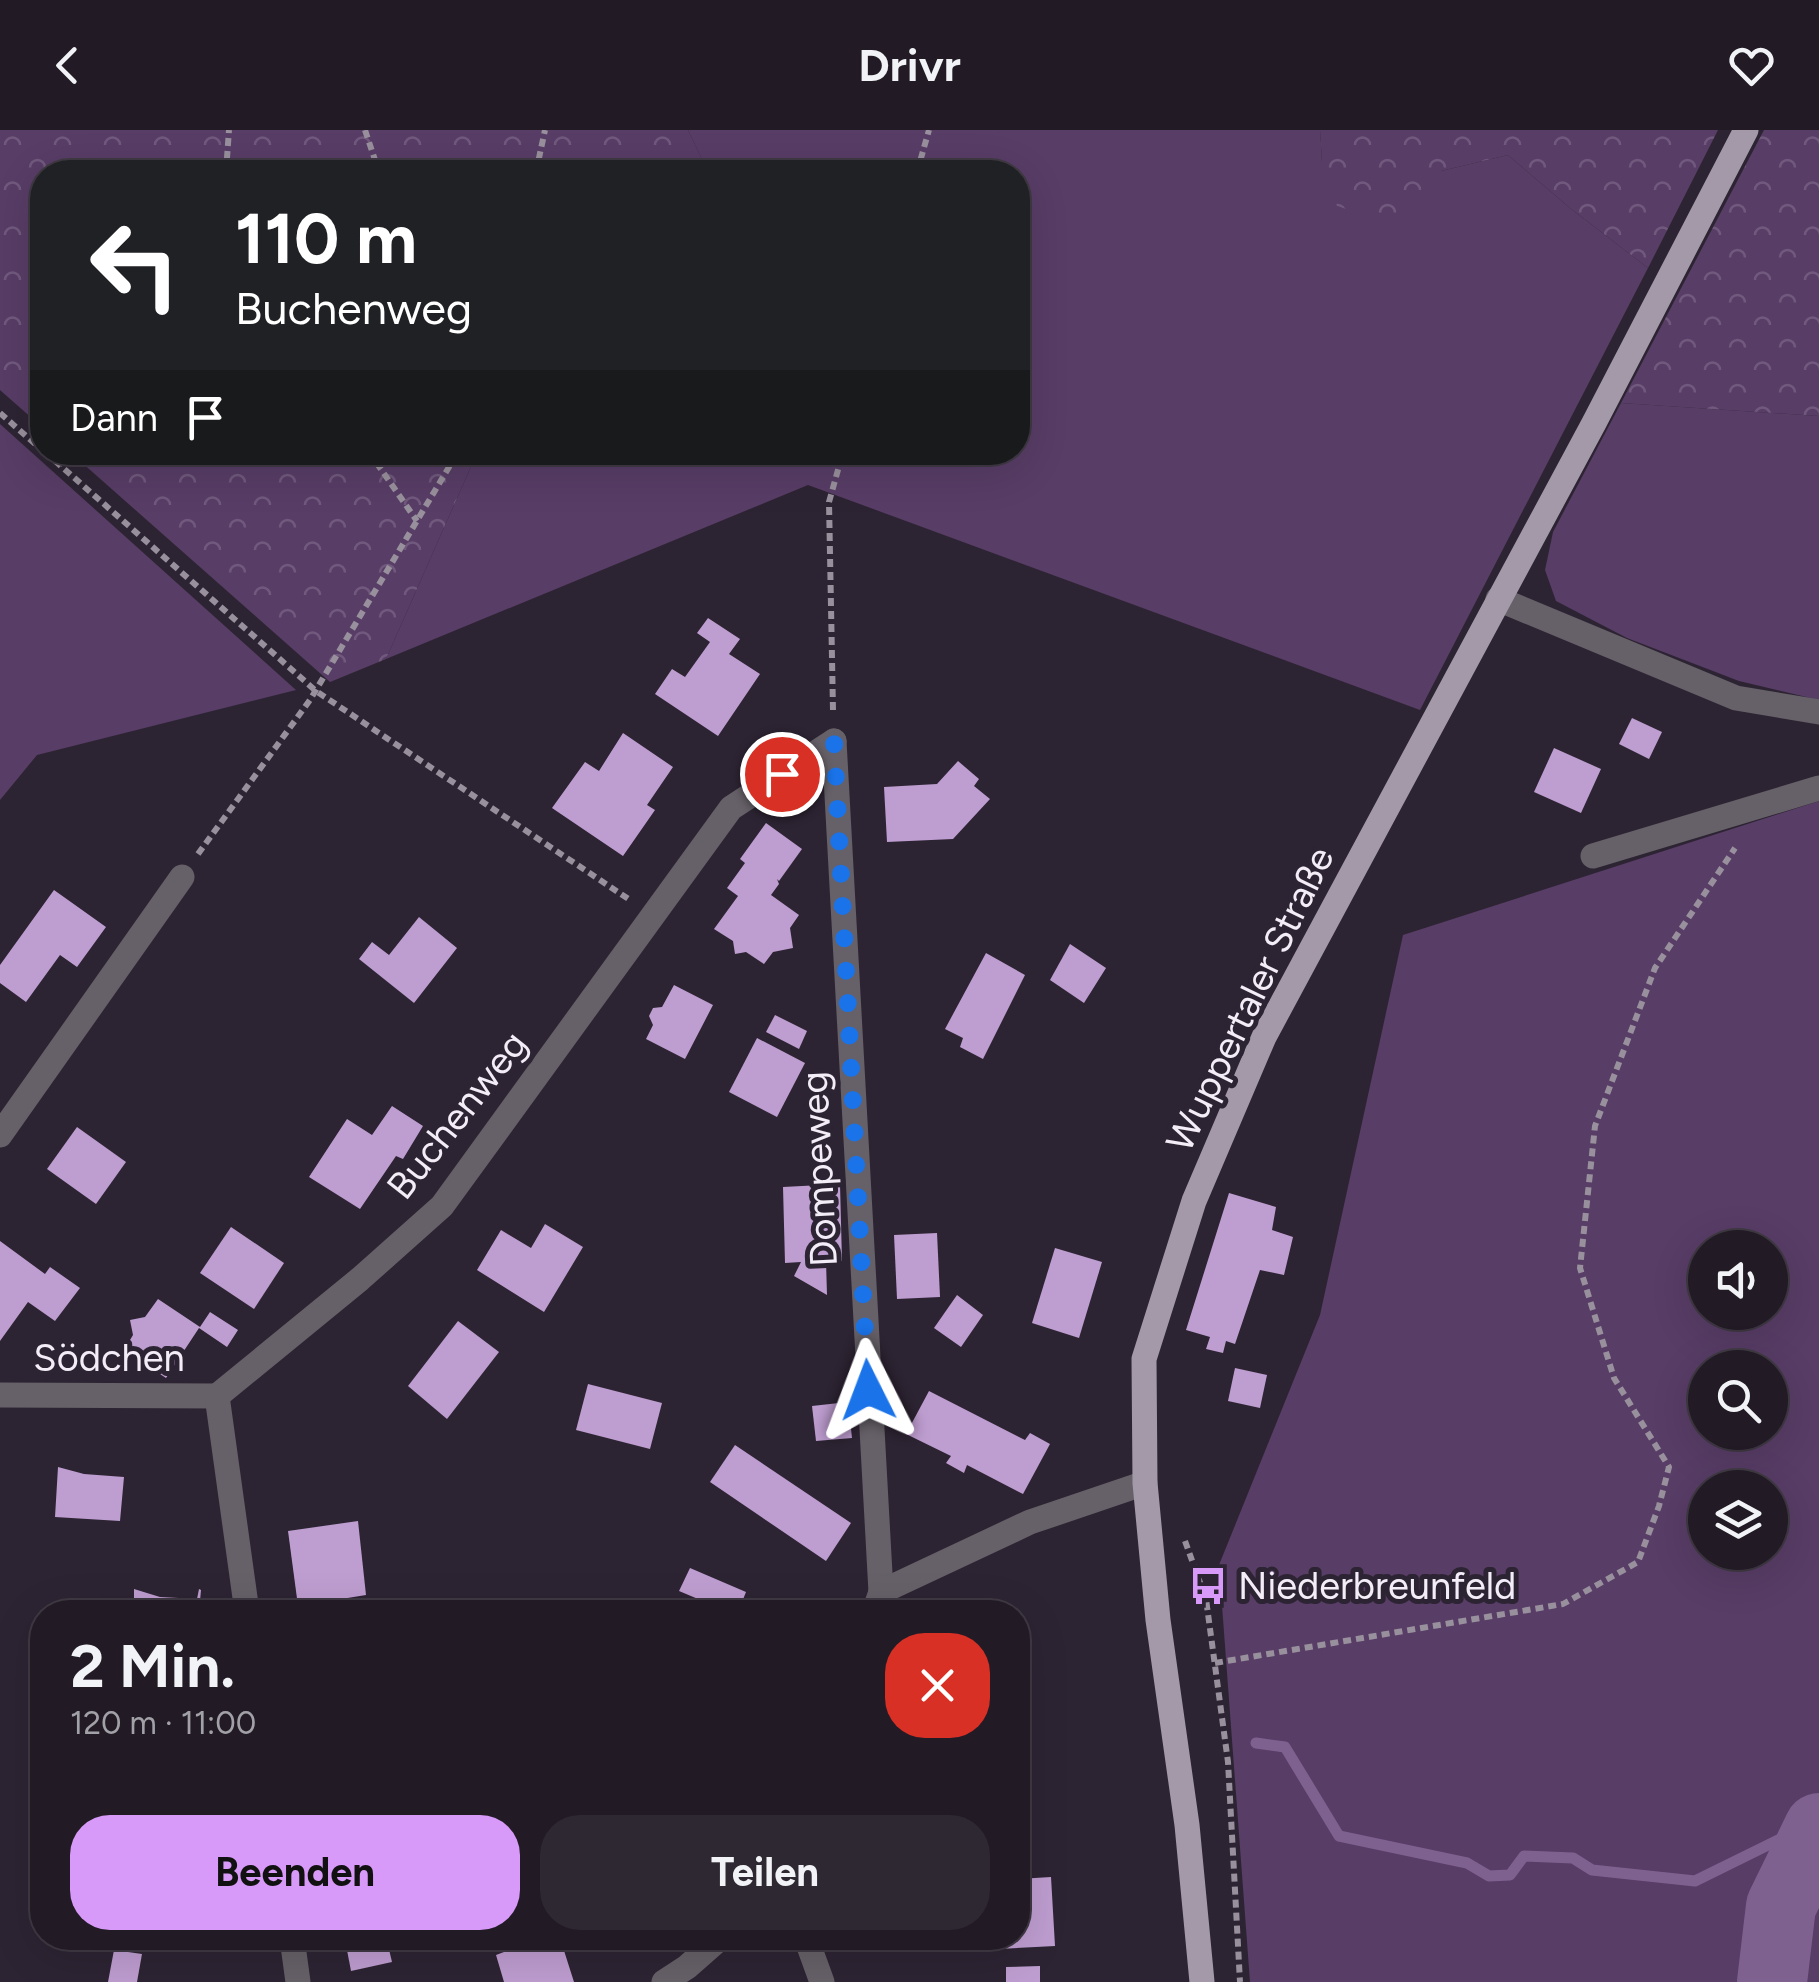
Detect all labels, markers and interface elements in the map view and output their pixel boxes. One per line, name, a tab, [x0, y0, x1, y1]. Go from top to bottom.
icon: back	[40, 38, 95, 93]
text: Drivr	[858, 38, 961, 92]
icon: heart	[1724, 38, 1779, 93]
text: 110 m	[235, 196, 417, 281]
icon: left	[70, 200, 200, 330]
text: Buchenweg	[235, 281, 472, 335]
icon: arrive	[178, 390, 233, 445]
text: Dann	[70, 395, 158, 441]
pin	[740, 732, 825, 817]
icon: arrive	[755, 747, 810, 802]
street label: Wuppertaler Straße	[1156, 839, 1344, 1159]
street label: Buchenweg	[377, 1022, 537, 1208]
street label: Dompeweg	[791, 1070, 847, 1268]
map controls	[1688, 1230, 1788, 1570]
button: sound	[1688, 1230, 1788, 1330]
street label: Södchen	[33, 1335, 185, 1381]
position arrow	[816, 1338, 920, 1442]
button: search	[1688, 1350, 1788, 1450]
button: layers	[1688, 1470, 1788, 1570]
place label: Niederbreunfeld	[1238, 1563, 1516, 1609]
bus stop icon: Niederbreunfeld	[1187, 1565, 1229, 1607]
text: 2 Min.	[70, 1630, 235, 1702]
button: close	[885, 1633, 990, 1738]
text: 120 m · 11:00	[70, 1704, 256, 1742]
button: Beenden	[70, 1815, 520, 1930]
button: Teilen	[540, 1815, 990, 1930]

